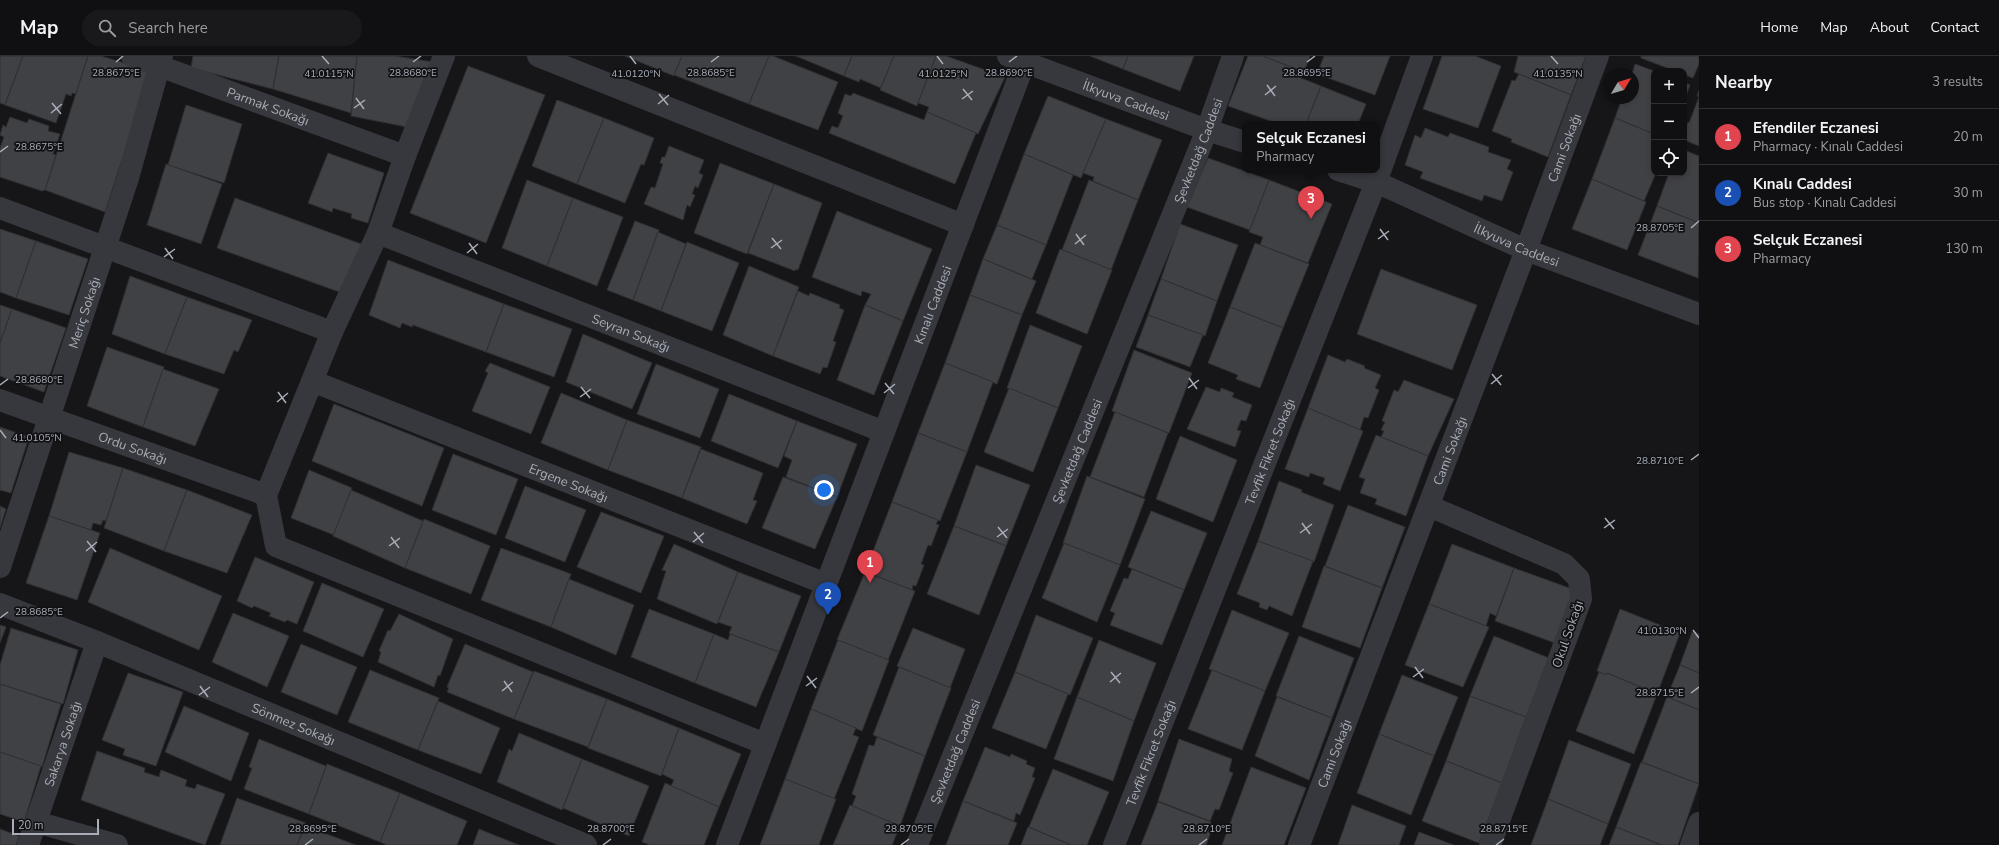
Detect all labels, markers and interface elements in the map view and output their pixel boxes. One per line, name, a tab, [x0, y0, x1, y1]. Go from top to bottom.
search box	[82, 10, 362, 46]
text: Map	[20, 15, 58, 41]
icon: search	[96, 17, 118, 39]
text: Search here	[128, 18, 208, 38]
text: Home	[1760, 18, 1798, 37]
text: Map	[1820, 18, 1848, 37]
text: About	[1870, 18, 1909, 37]
text: Contact	[1931, 18, 1979, 37]
text: 28.8675°E	[92, 66, 140, 80]
text: 28.8680°E	[389, 66, 437, 80]
text: 28.8685°E	[687, 66, 735, 80]
text: 28.8690°E	[985, 66, 1033, 80]
text: 28.8695°E	[1283, 66, 1331, 80]
text: 41.0115°N	[304, 67, 354, 81]
text: 41.0120°N	[611, 67, 661, 81]
text: 41.0125°N	[918, 67, 968, 81]
text: 41.0135°N	[1533, 67, 1583, 81]
north arrow	[1603, 68, 1639, 104]
map controls	[1651, 68, 1687, 176]
button: +	[1651, 68, 1687, 104]
text: Nearby	[1715, 71, 1772, 94]
text: 3 results	[1932, 73, 1983, 91]
street label: İlkyuva Caddesi	[1080, 76, 1172, 125]
street label: Parmak Sokağı	[224, 83, 312, 130]
street label: Şevketdağ Caddesi	[1170, 96, 1227, 206]
button: −	[1651, 104, 1687, 140]
street label: Cami Sokağı	[1544, 111, 1586, 185]
text: Efendiler Eczanesi	[1753, 118, 1879, 138]
popup	[1242, 121, 1380, 173]
text: Selçuk Eczanesi	[1256, 128, 1366, 148]
text: 1	[1724, 128, 1732, 146]
text: 20 m	[1953, 128, 1983, 146]
text: Pharmacy · Kınalı Caddesi	[1753, 138, 1903, 156]
text: 28.8675°E	[15, 140, 63, 154]
button: locate	[1651, 140, 1687, 176]
text: Pharmacy	[1256, 148, 1314, 166]
text: Kınalı Caddesi	[1753, 174, 1852, 194]
text: 2	[1724, 184, 1732, 202]
text: 30 m	[1953, 184, 1983, 202]
pin: 3	[1298, 186, 1324, 219]
text: Bus stop · Kınalı Caddesi	[1753, 194, 1896, 212]
street label: İlkyuva Caddesi	[1471, 219, 1562, 272]
text: 28.8705°E	[1636, 221, 1684, 235]
text: Selçuk Eczanesi	[1753, 230, 1862, 250]
text: 3	[1724, 240, 1732, 258]
text: 130 m	[1945, 240, 1983, 258]
text: Pharmacy	[1753, 250, 1811, 268]
street label: Kınalı Caddesi	[910, 263, 956, 347]
street label: Meriç Sokağı	[65, 275, 105, 351]
street label: Seyran Sokağı	[589, 310, 673, 357]
text: 28.8680°E	[15, 373, 63, 387]
street label: Şevketdağ Caddesi	[1048, 396, 1107, 507]
street label: Tevfik Fikret Sokağı	[1241, 396, 1300, 508]
street label: Cami Sokağı	[1429, 414, 1472, 488]
street label: Ordu Sokağı	[96, 428, 169, 469]
text: 41.0105°N	[12, 431, 62, 445]
text: 28.8710°E	[1636, 454, 1684, 468]
street label: Ergene Sokağı	[526, 460, 611, 507]
your location	[814, 480, 834, 500]
pin: 1	[857, 550, 883, 583]
pin: 2	[815, 582, 841, 615]
street label: Okul Sokağı	[1548, 598, 1588, 670]
text: 28.8685°E	[15, 605, 63, 619]
text: 41.0130°N	[1637, 624, 1687, 638]
text: 28.8715°E	[1636, 686, 1684, 700]
street label: Şevketdağ Caddesi	[927, 697, 985, 807]
street label: Tevfik Fikret Sokağı	[1122, 698, 1180, 809]
street label: Sakarya Sokağı	[40, 699, 86, 789]
street label: Sönmez Sokağı	[249, 699, 338, 750]
street label: Cami Sokağı	[1314, 717, 1356, 791]
scale bar	[12, 817, 99, 836]
text: 20 m	[18, 818, 43, 833]
text: 28.8695°E	[289, 822, 337, 836]
text: 28.8700°E	[587, 822, 635, 836]
text: 28.8705°E	[885, 822, 933, 836]
text: 28.8710°E	[1183, 822, 1231, 836]
text: 28.8715°E	[1480, 822, 1528, 836]

